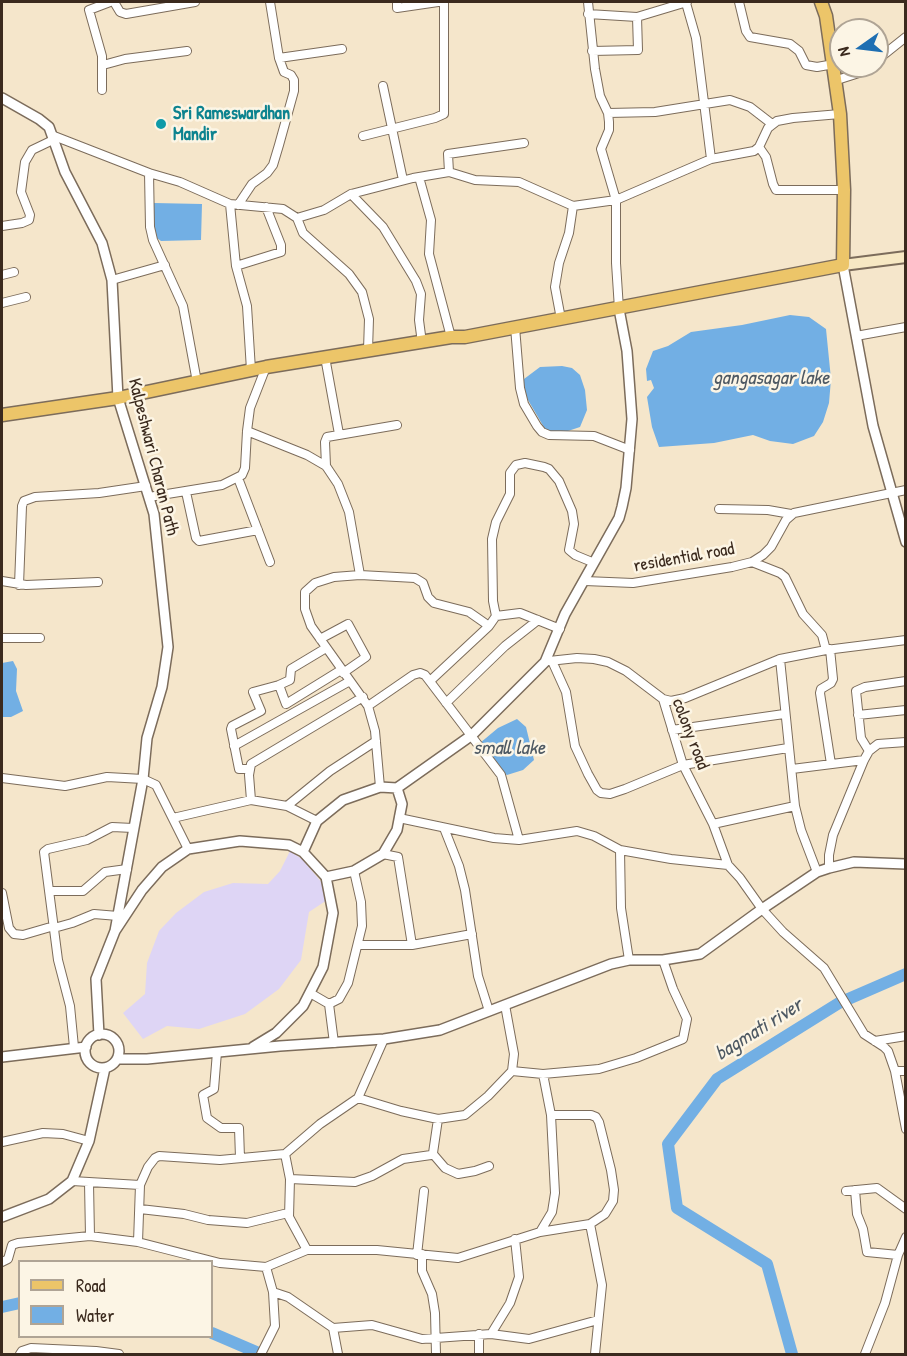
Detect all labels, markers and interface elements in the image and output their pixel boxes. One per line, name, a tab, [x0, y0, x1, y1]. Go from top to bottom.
north arrow	[829, 18, 889, 78]
text: N	[832, 45, 855, 59]
place label: Sri Rameswardhan Mandir	[173, 103, 290, 146]
marker: Sri Rameswardhan Mandir	[154, 117, 168, 131]
water label: gangasagar lake	[713, 367, 829, 391]
street label: Kalpeshwari Charan Path	[123, 376, 183, 538]
street label: residential road	[632, 539, 736, 577]
street label: colony road	[667, 695, 713, 773]
water label: small lake	[473, 737, 545, 761]
water label: bagmati river	[711, 994, 807, 1066]
legend	[18, 1260, 213, 1338]
text: Road	[76, 1273, 106, 1298]
text: Water	[76, 1303, 114, 1328]

